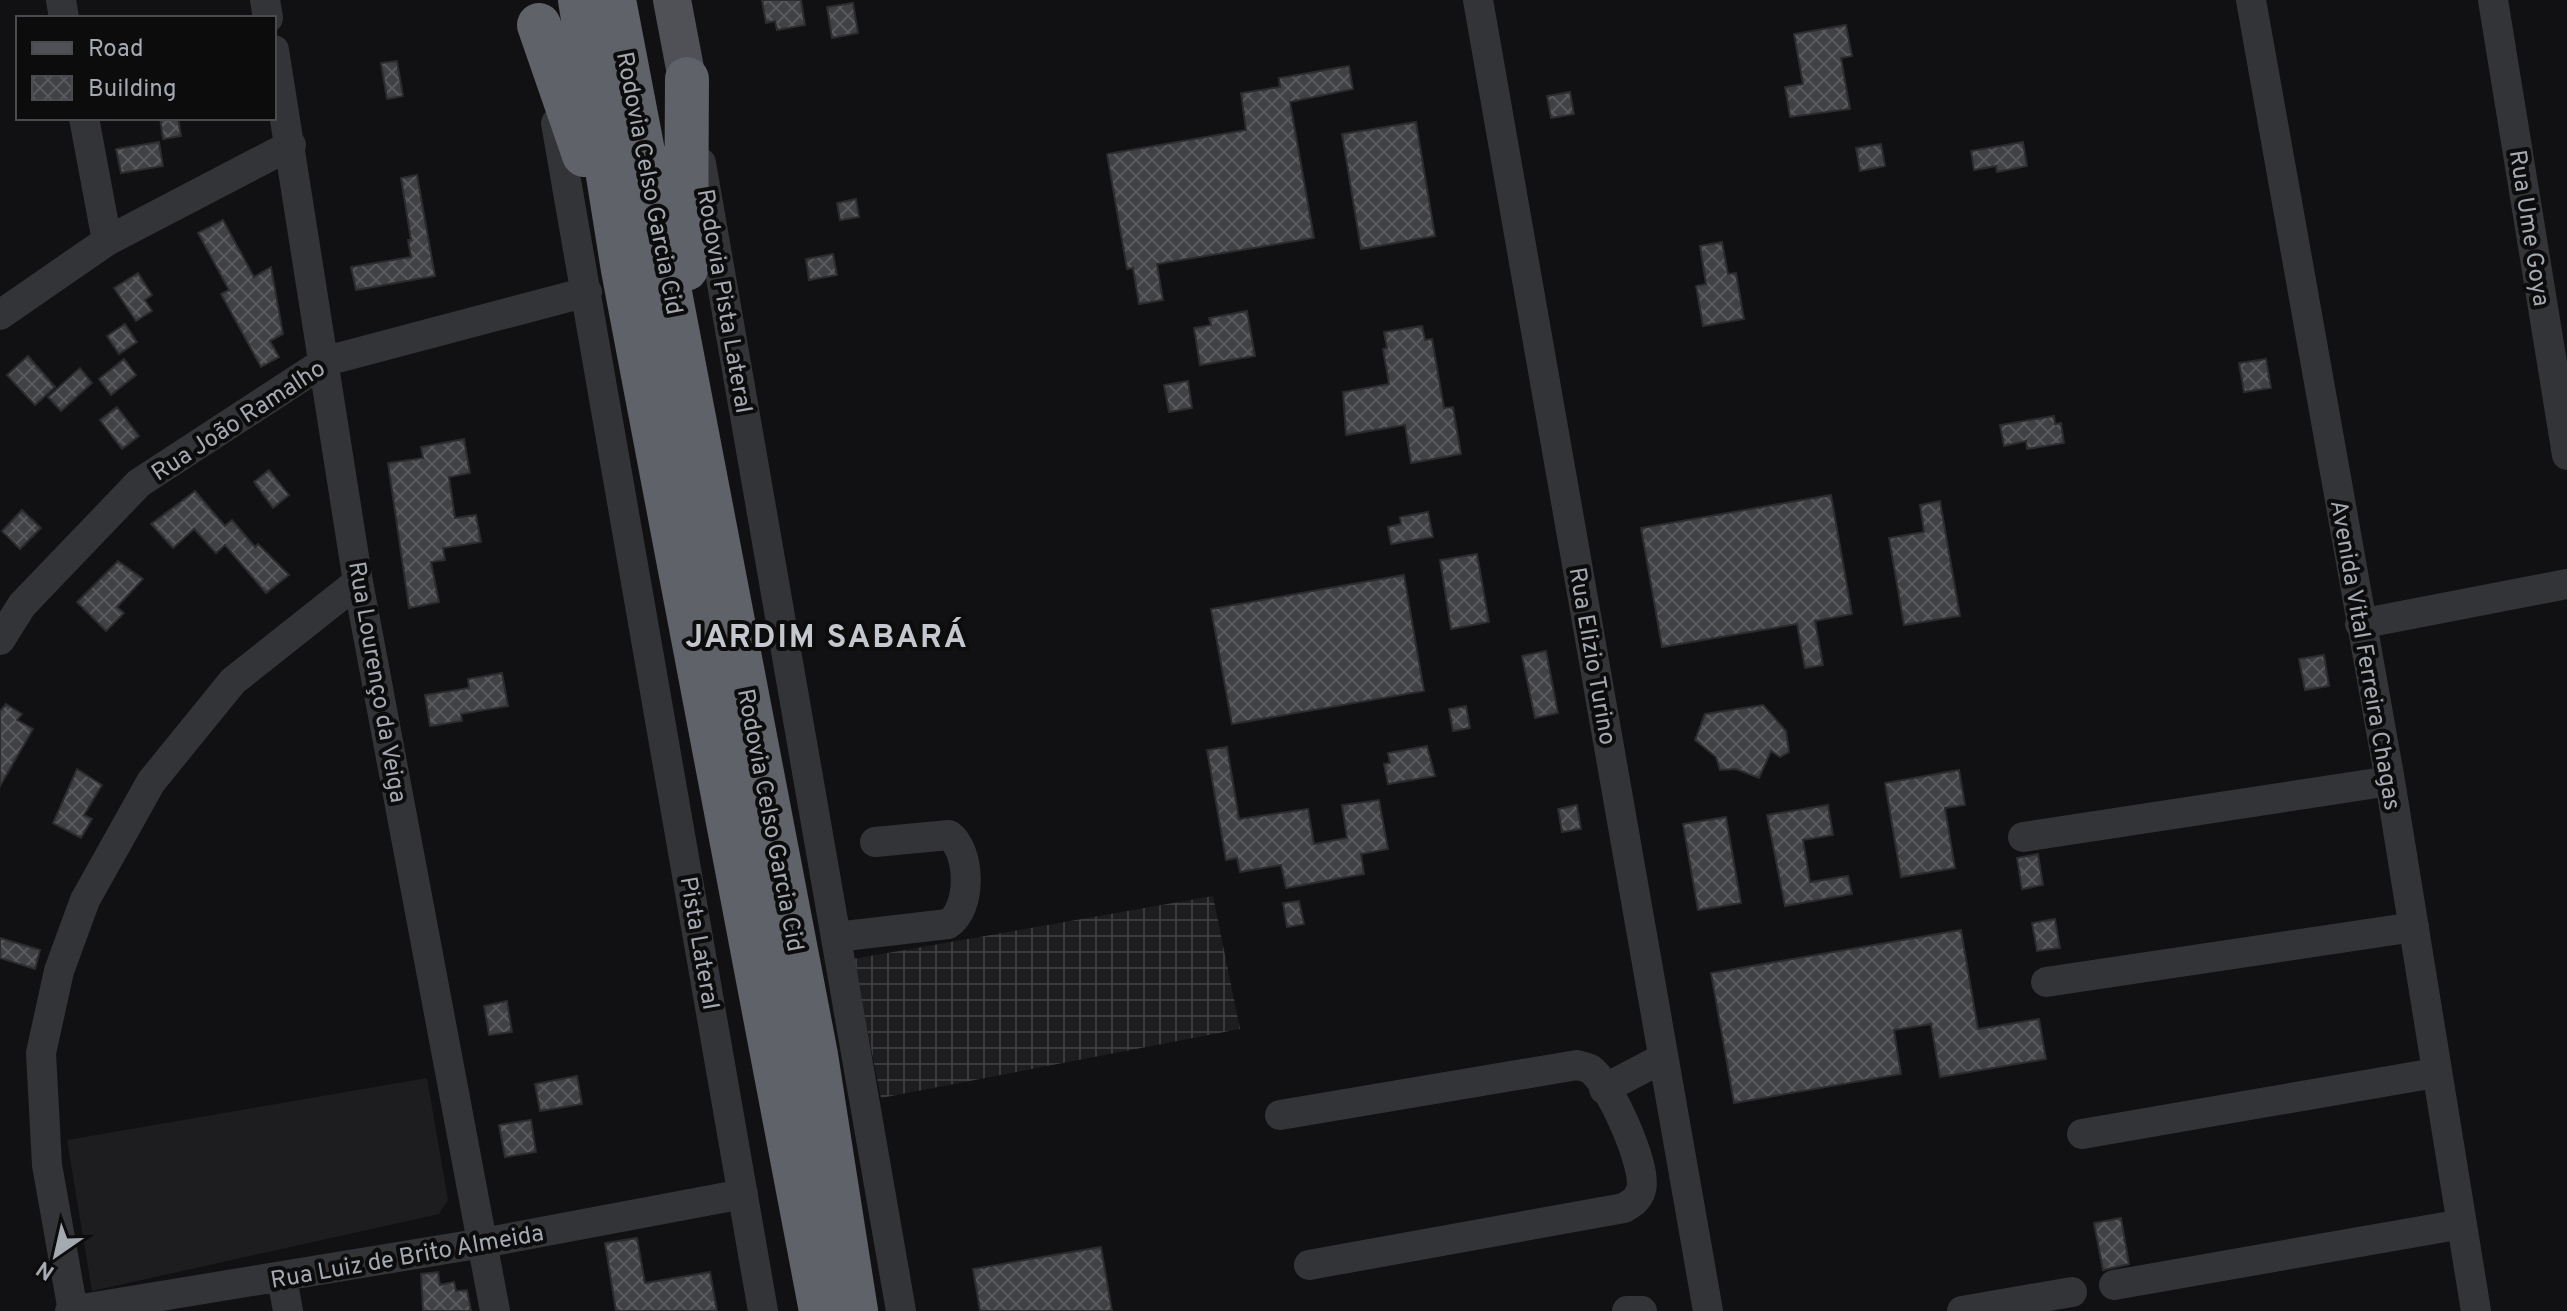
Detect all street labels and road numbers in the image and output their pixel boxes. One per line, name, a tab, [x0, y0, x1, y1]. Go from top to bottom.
street label: Rodovia Celso Garcia Cid	[608, 49, 688, 317]
street label: Rua Ume Goya	[2501, 148, 2555, 309]
street label: Rodovia Pista Lateral	[689, 187, 758, 416]
street label: Rua João Ramalho	[147, 354, 332, 489]
street label: Avenida Vital Ferreira Chagas	[2322, 498, 2406, 813]
street label: Rua Lourenço da Veiga	[340, 559, 412, 805]
street label: Rua Elizio Turino	[1561, 565, 1621, 748]
street label: Rodovia Celso Garcia Cid	[729, 686, 809, 954]
street label: Pista Lateral	[672, 874, 725, 1012]
street label: Rua Luiz de Brito Almeida	[268, 1219, 546, 1297]

